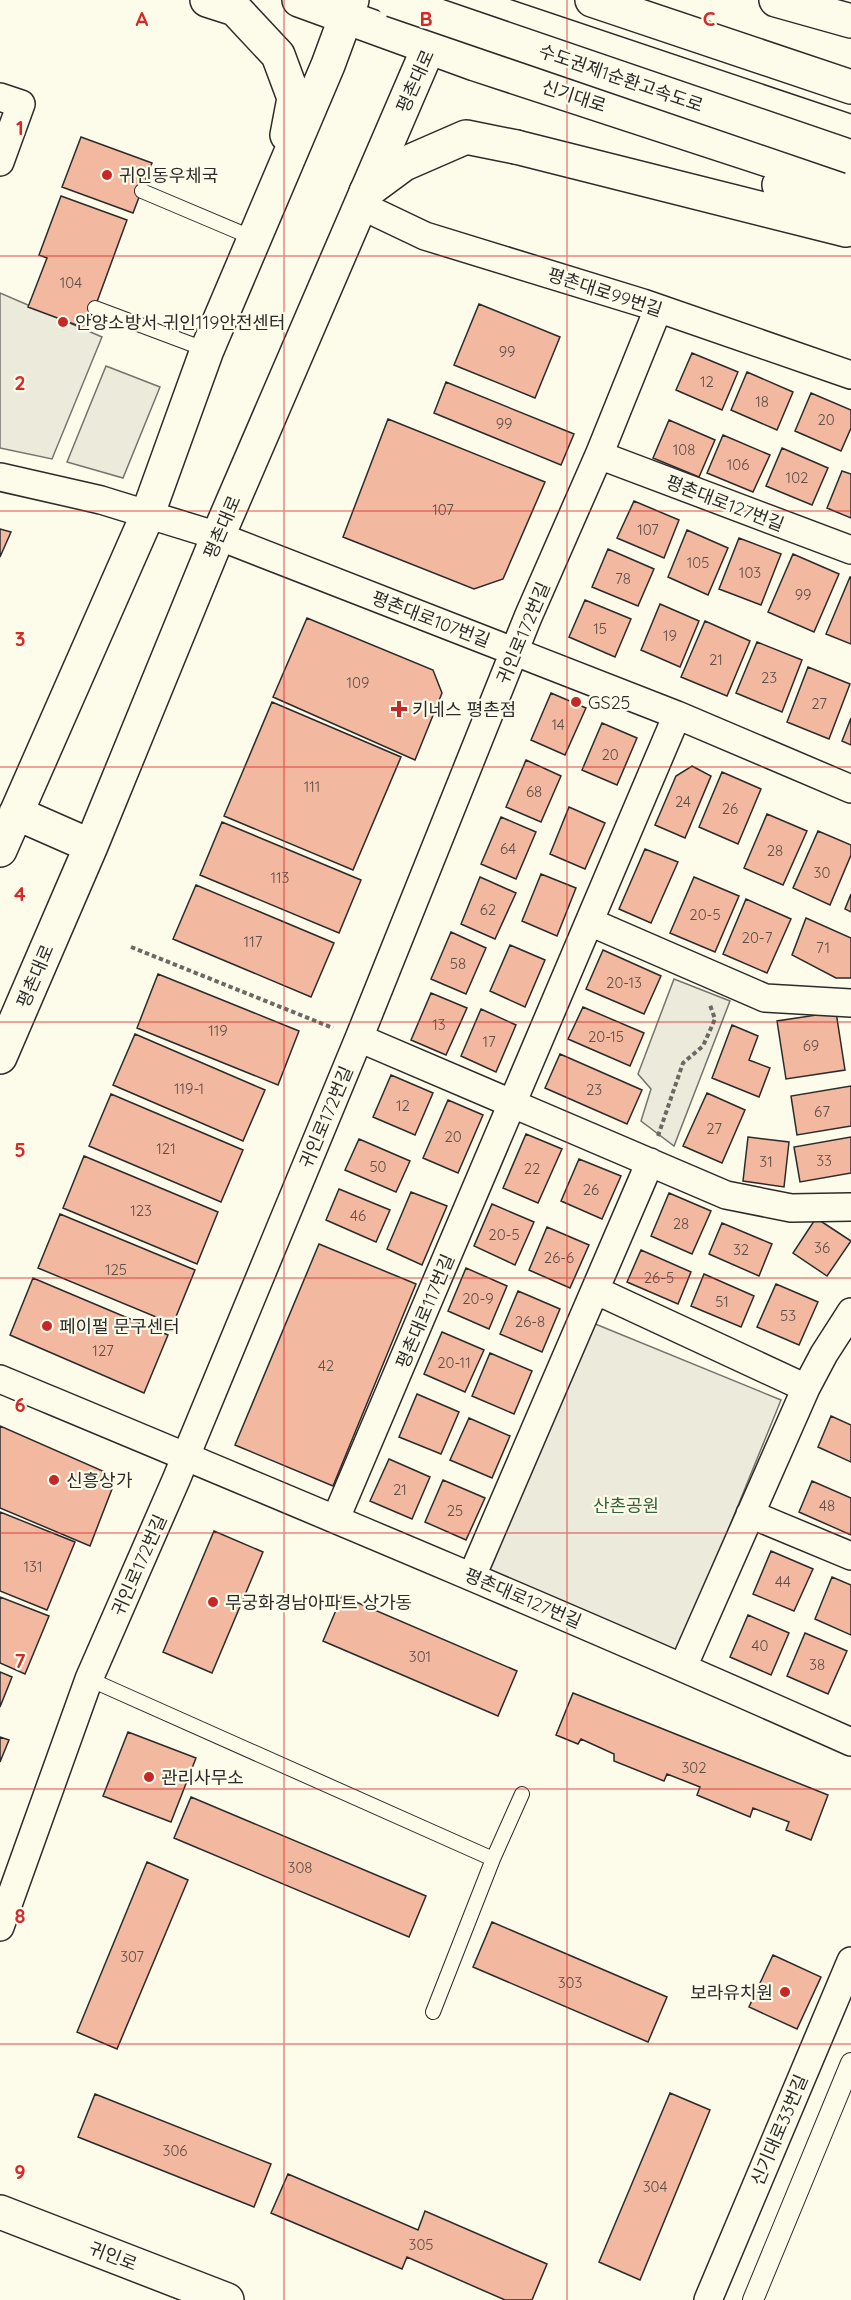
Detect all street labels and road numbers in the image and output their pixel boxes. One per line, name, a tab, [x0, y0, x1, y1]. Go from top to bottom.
street label: 수도권제1순환고속도로	[536, 39, 706, 117]
street label: 평촌대로	[391, 46, 439, 116]
street label: 신기대로	[539, 75, 609, 117]
street label: 평촌대로99번길	[545, 263, 665, 321]
street label: 평촌대로127번길	[663, 470, 787, 536]
street label: 평촌대로	[198, 492, 246, 562]
street label: 귀인로172번길	[491, 578, 555, 688]
street label: 평촌대로107번길	[369, 586, 493, 652]
street label: 평촌대로	[11, 941, 59, 1011]
street label: 귀인로172번길	[294, 1062, 358, 1172]
street label: 평촌대로117번길	[391, 1250, 459, 1372]
street label: 귀인로172번길	[106, 1511, 172, 1619]
street label: 평촌대로127번길	[461, 1563, 585, 1633]
street label: 신기대로33번길	[745, 2071, 813, 2189]
street label: 귀인로	[86, 2236, 140, 2276]

